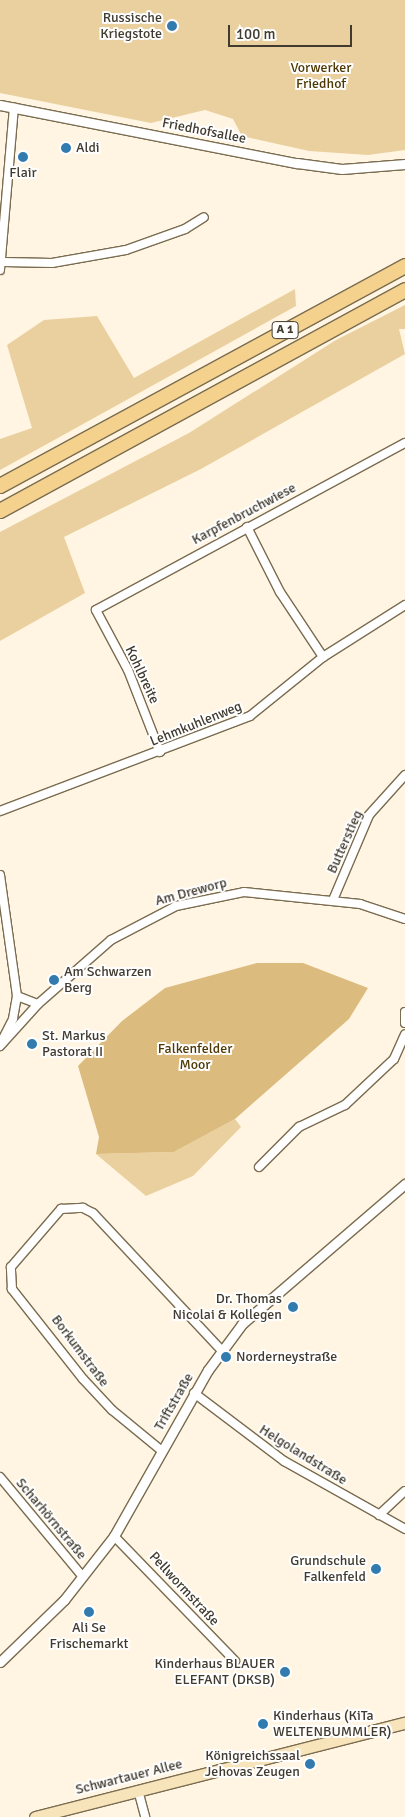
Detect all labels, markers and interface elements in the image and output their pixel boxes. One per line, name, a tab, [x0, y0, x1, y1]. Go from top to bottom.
place label: Russische Kriegstote	[100, 10, 162, 42]
scale bar	[230, 15, 354, 47]
marker: Russische Kriegstote	[166, 20, 178, 32]
text: 100 m	[236, 25, 276, 43]
park label: Vorwerker Friedhof	[290, 60, 352, 92]
street label: Friedhofsallee	[161, 115, 247, 147]
place label: Aldi	[76, 140, 100, 156]
marker: Aldi	[60, 142, 72, 154]
marker: Flair	[17, 151, 29, 163]
place label: Flair	[9, 165, 37, 181]
road number: A 1	[271, 320, 299, 340]
street label: Karpfenbruchwiese	[189, 479, 299, 549]
street label: Kohlbreite	[121, 643, 163, 707]
street label: Lehmkuhlenweg	[148, 698, 244, 750]
street label: Butterstieg	[324, 808, 366, 876]
street label: Am Dreworp	[153, 874, 229, 910]
place label: Am Schwarzen Berg	[64, 964, 152, 996]
marker: Am Schwarzen Berg	[48, 974, 60, 986]
place label: St. Markus Pastorat II	[42, 1028, 106, 1060]
marker: St. Markus Pastorat II	[26, 1038, 38, 1050]
park label: Falkenfelder Moor	[158, 1041, 232, 1074]
place label: Dr. Thomas Nicolai & Kollegen	[173, 1291, 282, 1324]
marker: Dr. Thomas Nicolai & Kollegen	[286, 1300, 300, 1314]
street label: Borkumstraße	[48, 1312, 112, 1390]
place label: Norderneystraße	[236, 1349, 337, 1365]
marker: Norderneystraße	[220, 1351, 232, 1363]
street label: Triftstraße	[151, 1370, 197, 1434]
street label: Helgolandstraße	[256, 1421, 350, 1489]
street label: Scharhörnstraße	[12, 1475, 90, 1563]
street label: Pellwormstraße	[145, 1549, 223, 1629]
place label: Grundschule Falkenfeld	[290, 1553, 366, 1585]
marker: Grundschule Falkenfeld	[370, 1563, 382, 1575]
marker: Ali Se Frischemarkt	[83, 1606, 95, 1618]
place label: Ali Se Frischemarkt	[50, 1620, 128, 1652]
place label: Kinderhaus BLAUER ELEFANT (DKSB)	[154, 1656, 275, 1688]
marker: Kinderhaus BLAUER ELEFANT (DKSB)	[279, 1666, 291, 1678]
place label: Kinderhaus (KiTa WELTENBUMMLER)	[273, 1708, 391, 1740]
marker: Kinderhaus (KiTa WELTENBUMMLER)	[257, 1718, 269, 1730]
place label: Königreichssaal Jehovas Zeugen	[205, 1748, 300, 1780]
street label: Schwartauer Allee	[74, 1756, 184, 1798]
marker: Königreichssaal Jehovas Zeugen	[304, 1758, 316, 1770]

